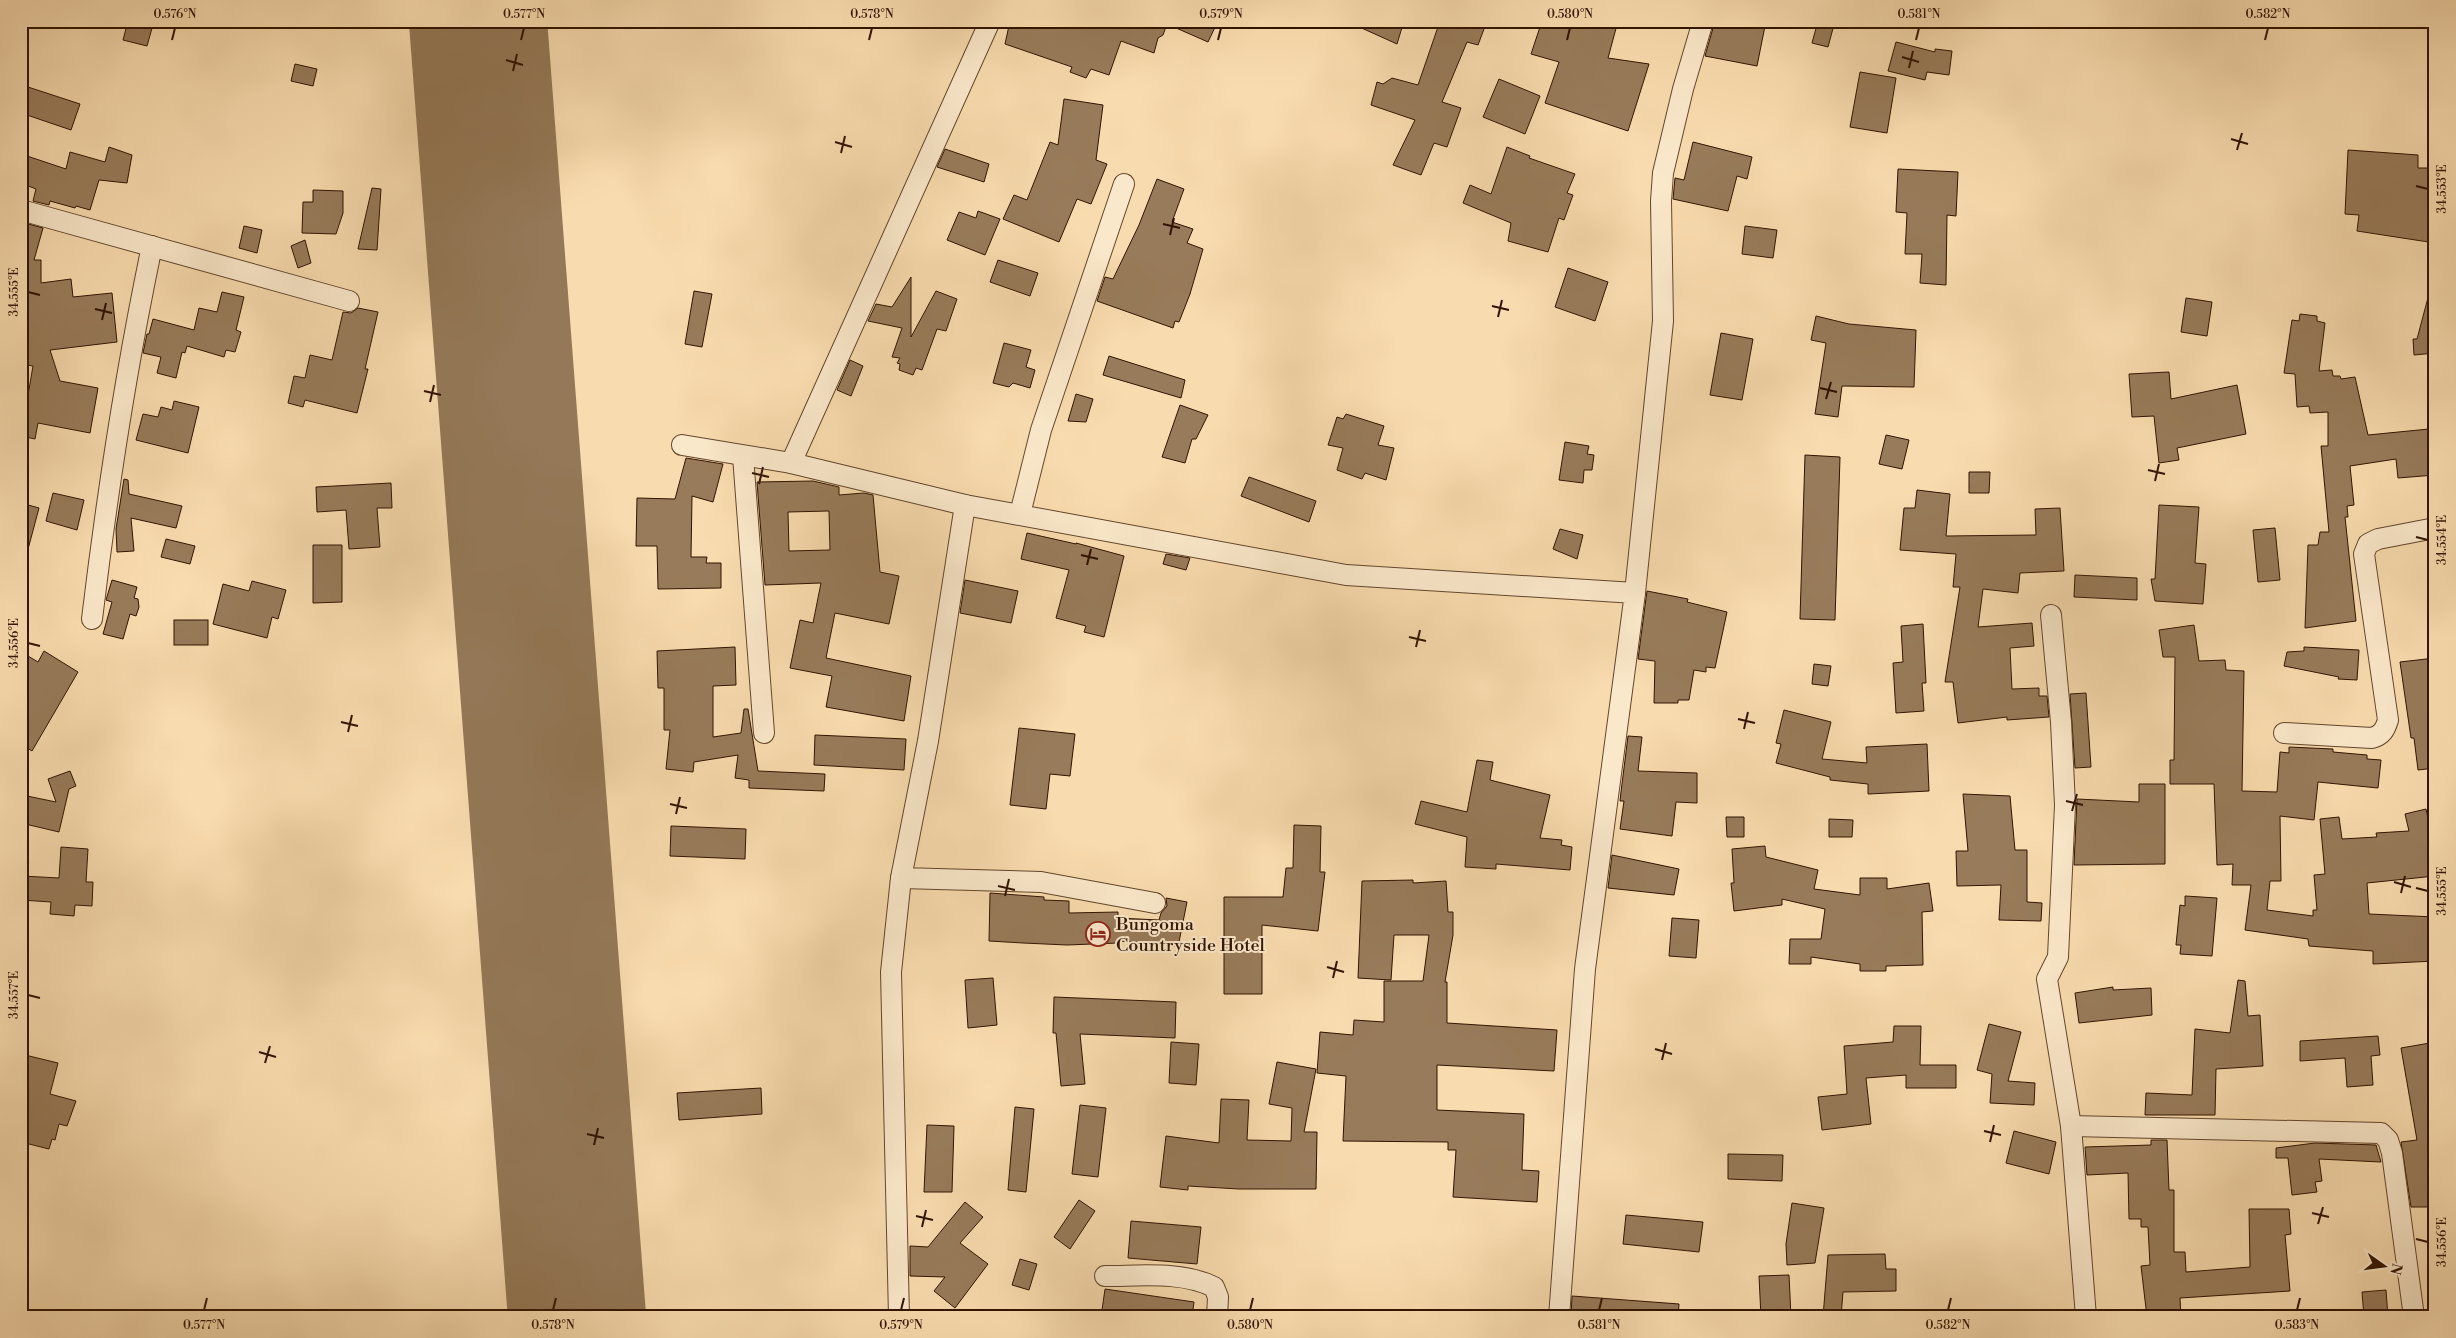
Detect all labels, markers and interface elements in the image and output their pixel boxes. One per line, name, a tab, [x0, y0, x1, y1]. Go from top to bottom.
text: 0.576°N	[153, 7, 197, 22]
text: 0.577°N	[503, 7, 545, 22]
text: 0.578°N	[850, 7, 894, 22]
text: 0.579°N	[1199, 7, 1243, 22]
text: 0.580°N	[1547, 7, 1593, 22]
text: 0.581°N	[1898, 7, 1940, 22]
text: 0.582°N	[2246, 7, 2290, 22]
text: 34.553°E	[2435, 164, 2450, 214]
text: 34.555°E	[7, 267, 22, 317]
text: 34.554°E	[2435, 515, 2450, 565]
text: 34.556°E	[7, 618, 22, 668]
text: 34.555°E	[2435, 866, 2450, 916]
place label: Bungoma Countryside Hotel	[1115, 913, 1266, 957]
hotel icon: Bungoma Countryside Hotel	[1085, 921, 1111, 947]
text: 34.557°E	[7, 971, 22, 1019]
text: 34.556°E	[2435, 1217, 2450, 1267]
north arrow	[2358, 1240, 2408, 1290]
text: N	[2386, 1261, 2406, 1276]
text: 0.577°N	[183, 1318, 225, 1333]
text: 0.578°N	[531, 1318, 575, 1333]
text: 0.579°N	[879, 1318, 923, 1333]
text: 0.580°N	[1227, 1318, 1273, 1333]
text: 0.581°N	[1578, 1318, 1620, 1333]
text: 0.582°N	[1926, 1318, 1970, 1333]
text: 0.583°N	[2275, 1318, 2319, 1333]

